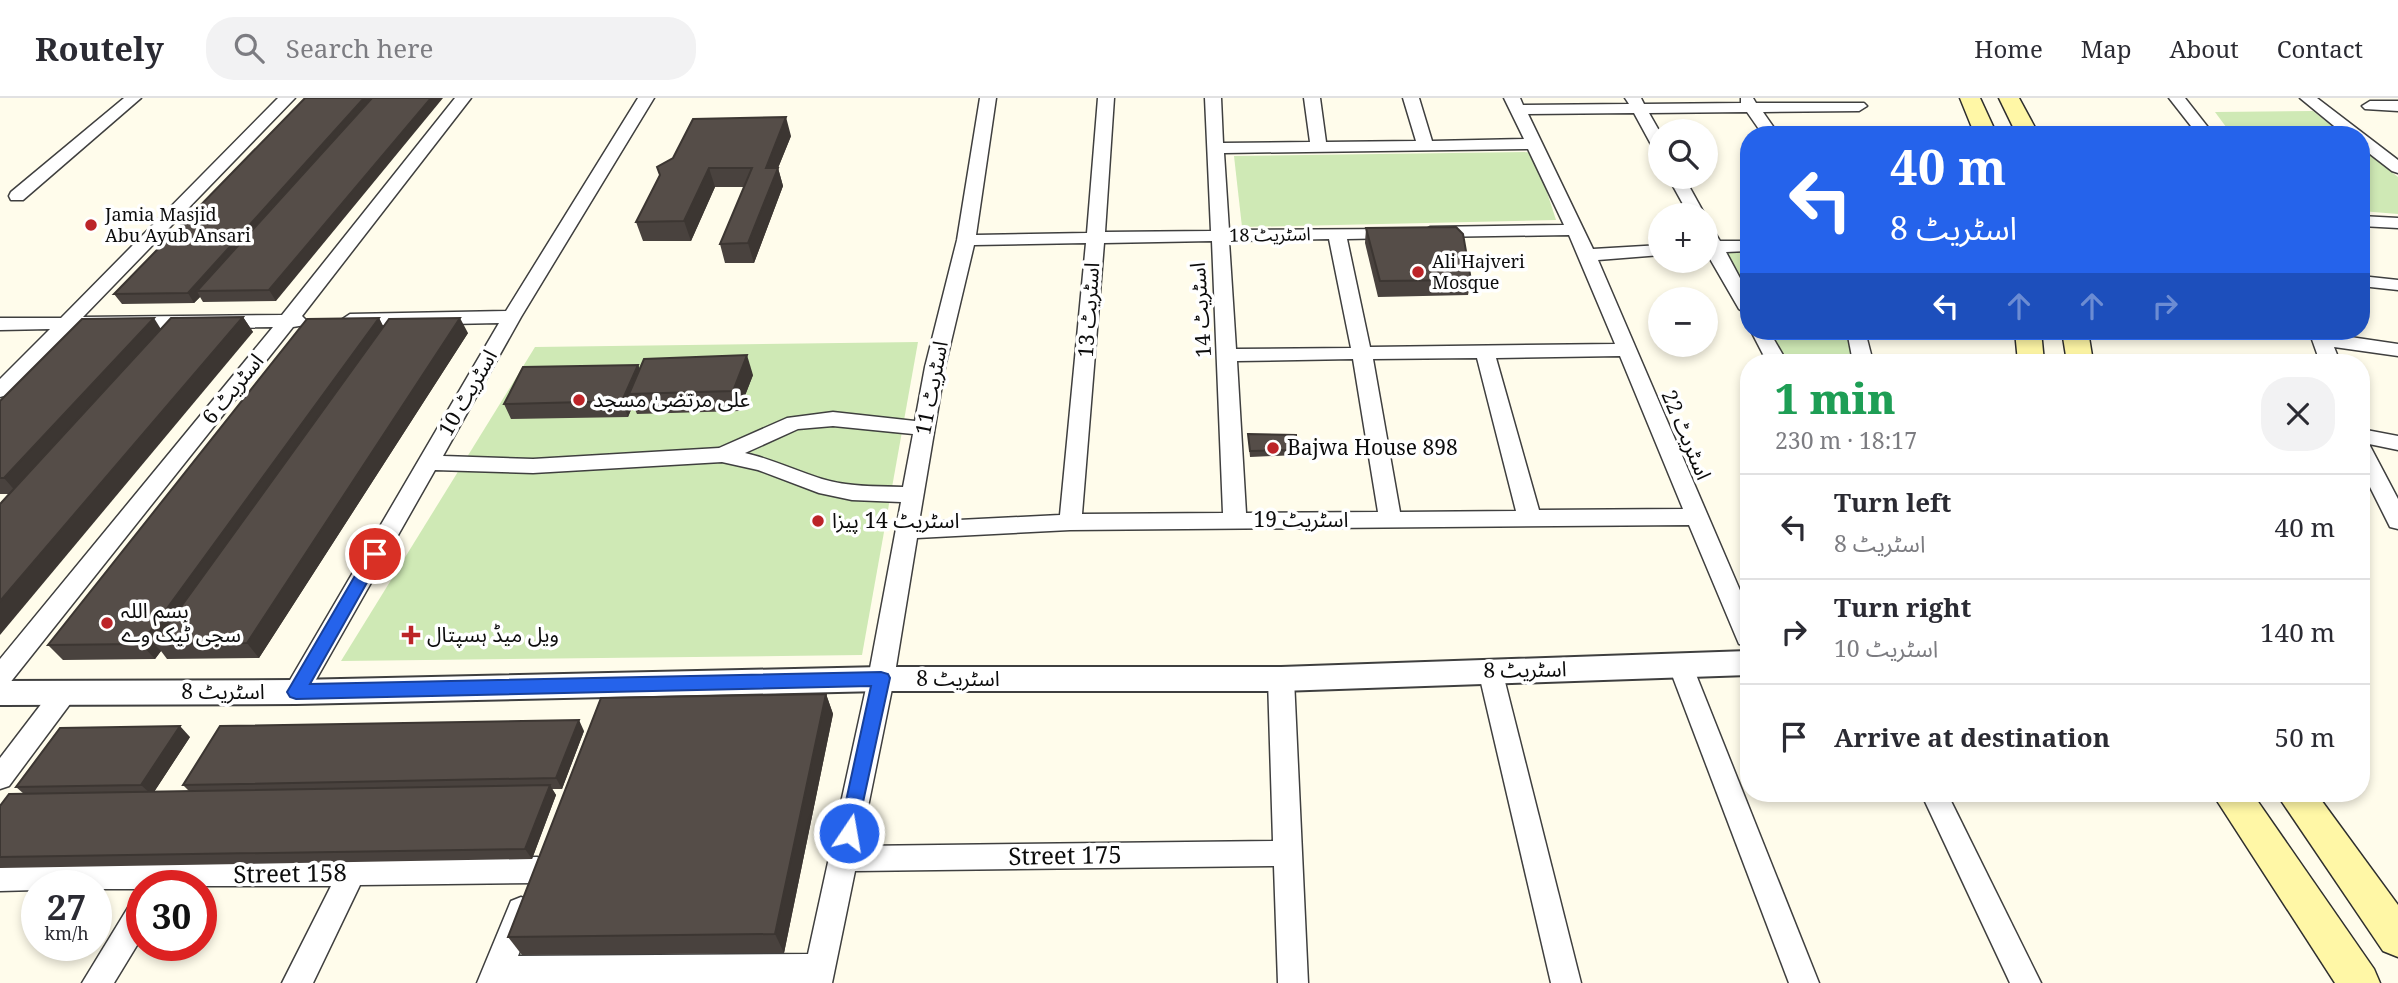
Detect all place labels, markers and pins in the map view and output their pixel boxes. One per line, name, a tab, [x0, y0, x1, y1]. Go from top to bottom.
place label: Jamia Masjid Abu Ayub Ansari	[104, 202, 251, 247]
marker: Jamia Masjid Abu Ayub Ansari	[83, 217, 99, 233]
place label: Ali Hajveri Mosque	[1432, 249, 1525, 294]
marker: Ali Hajveri Mosque	[1410, 264, 1426, 280]
place label: علی مرتضیٰ مسجد	[593, 385, 750, 413]
marker: علی مرتضیٰ مسجد	[571, 392, 587, 408]
place label: Bajwa House 898	[1287, 433, 1458, 461]
marker: Bajwa House 898	[1265, 440, 1281, 456]
place label: اسٹریٹ 14 پیزا	[832, 506, 960, 534]
marker: اسٹریٹ 14 پیزا	[810, 513, 826, 529]
pin	[345, 524, 405, 584]
place label: بسم اللہ سجی ٹیک وے	[121, 596, 241, 648]
marker: بسم اللہ سجی ٹیک وے	[99, 615, 115, 631]
place label: ویل میڈ ہسپتال	[427, 620, 559, 648]
marker: ویل میڈ ہسپتال	[401, 625, 421, 645]

